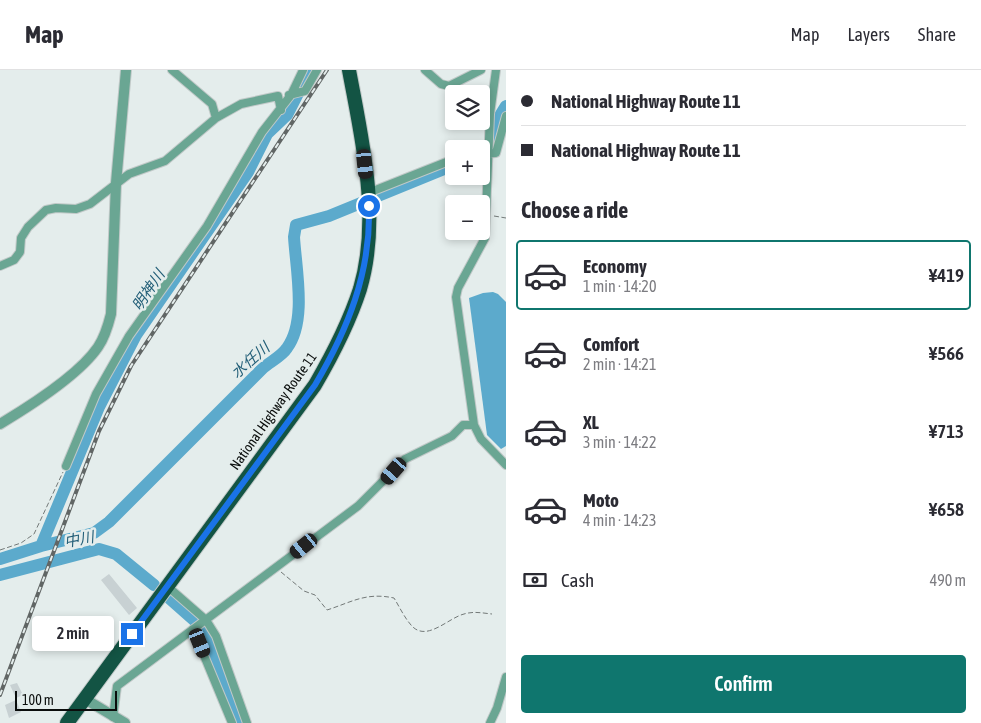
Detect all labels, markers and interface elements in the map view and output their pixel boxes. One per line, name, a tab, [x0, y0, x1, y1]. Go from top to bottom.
text: Map	[25, 21, 64, 48]
text: Map	[790, 24, 819, 45]
text: Layers	[847, 24, 890, 45]
text: Share	[918, 24, 956, 45]
map controls	[445, 85, 490, 240]
button: layers	[445, 85, 490, 130]
text: National Highway Route 11	[551, 90, 741, 112]
text: National Highway Route 11	[551, 139, 741, 161]
button: +	[445, 140, 490, 185]
car	[355, 148, 374, 180]
route start	[358, 195, 380, 217]
button: −	[445, 195, 490, 240]
text: Choose a ride	[521, 197, 628, 223]
icon: car	[523, 253, 568, 298]
text: Economy	[583, 255, 647, 277]
text: ¥419	[929, 264, 964, 286]
water label: 明神川	[128, 265, 169, 313]
text: 1 min · 14:20	[583, 277, 656, 295]
icon: car	[523, 331, 568, 376]
text: Comfort	[583, 333, 639, 355]
water label: 水任川	[227, 338, 274, 381]
text: ¥566	[929, 342, 964, 364]
street label: National Highway Route 11	[226, 349, 320, 473]
text: 2 min · 14:21	[583, 355, 656, 373]
icon: car	[523, 409, 568, 454]
text: XL	[583, 411, 599, 433]
text: ¥713	[929, 420, 964, 442]
text: 3 min · 14:22	[583, 433, 656, 451]
car	[378, 455, 409, 487]
icon: car	[523, 487, 568, 532]
text: Moto	[583, 489, 619, 511]
text: ¥658	[929, 498, 964, 520]
text: 4 min · 14:23	[583, 511, 656, 529]
water label: 中川	[63, 527, 97, 550]
car	[287, 531, 320, 561]
icon: cash	[521, 566, 549, 594]
text: Cash	[561, 569, 594, 591]
text: 490 m	[930, 571, 966, 589]
callout: 2 min	[32, 616, 114, 652]
route end	[121, 623, 143, 645]
text: 2 min	[57, 624, 89, 642]
car	[187, 626, 212, 660]
button: Confirm	[521, 655, 966, 713]
scale bar	[15, 688, 118, 711]
text: 100 m	[22, 692, 54, 708]

